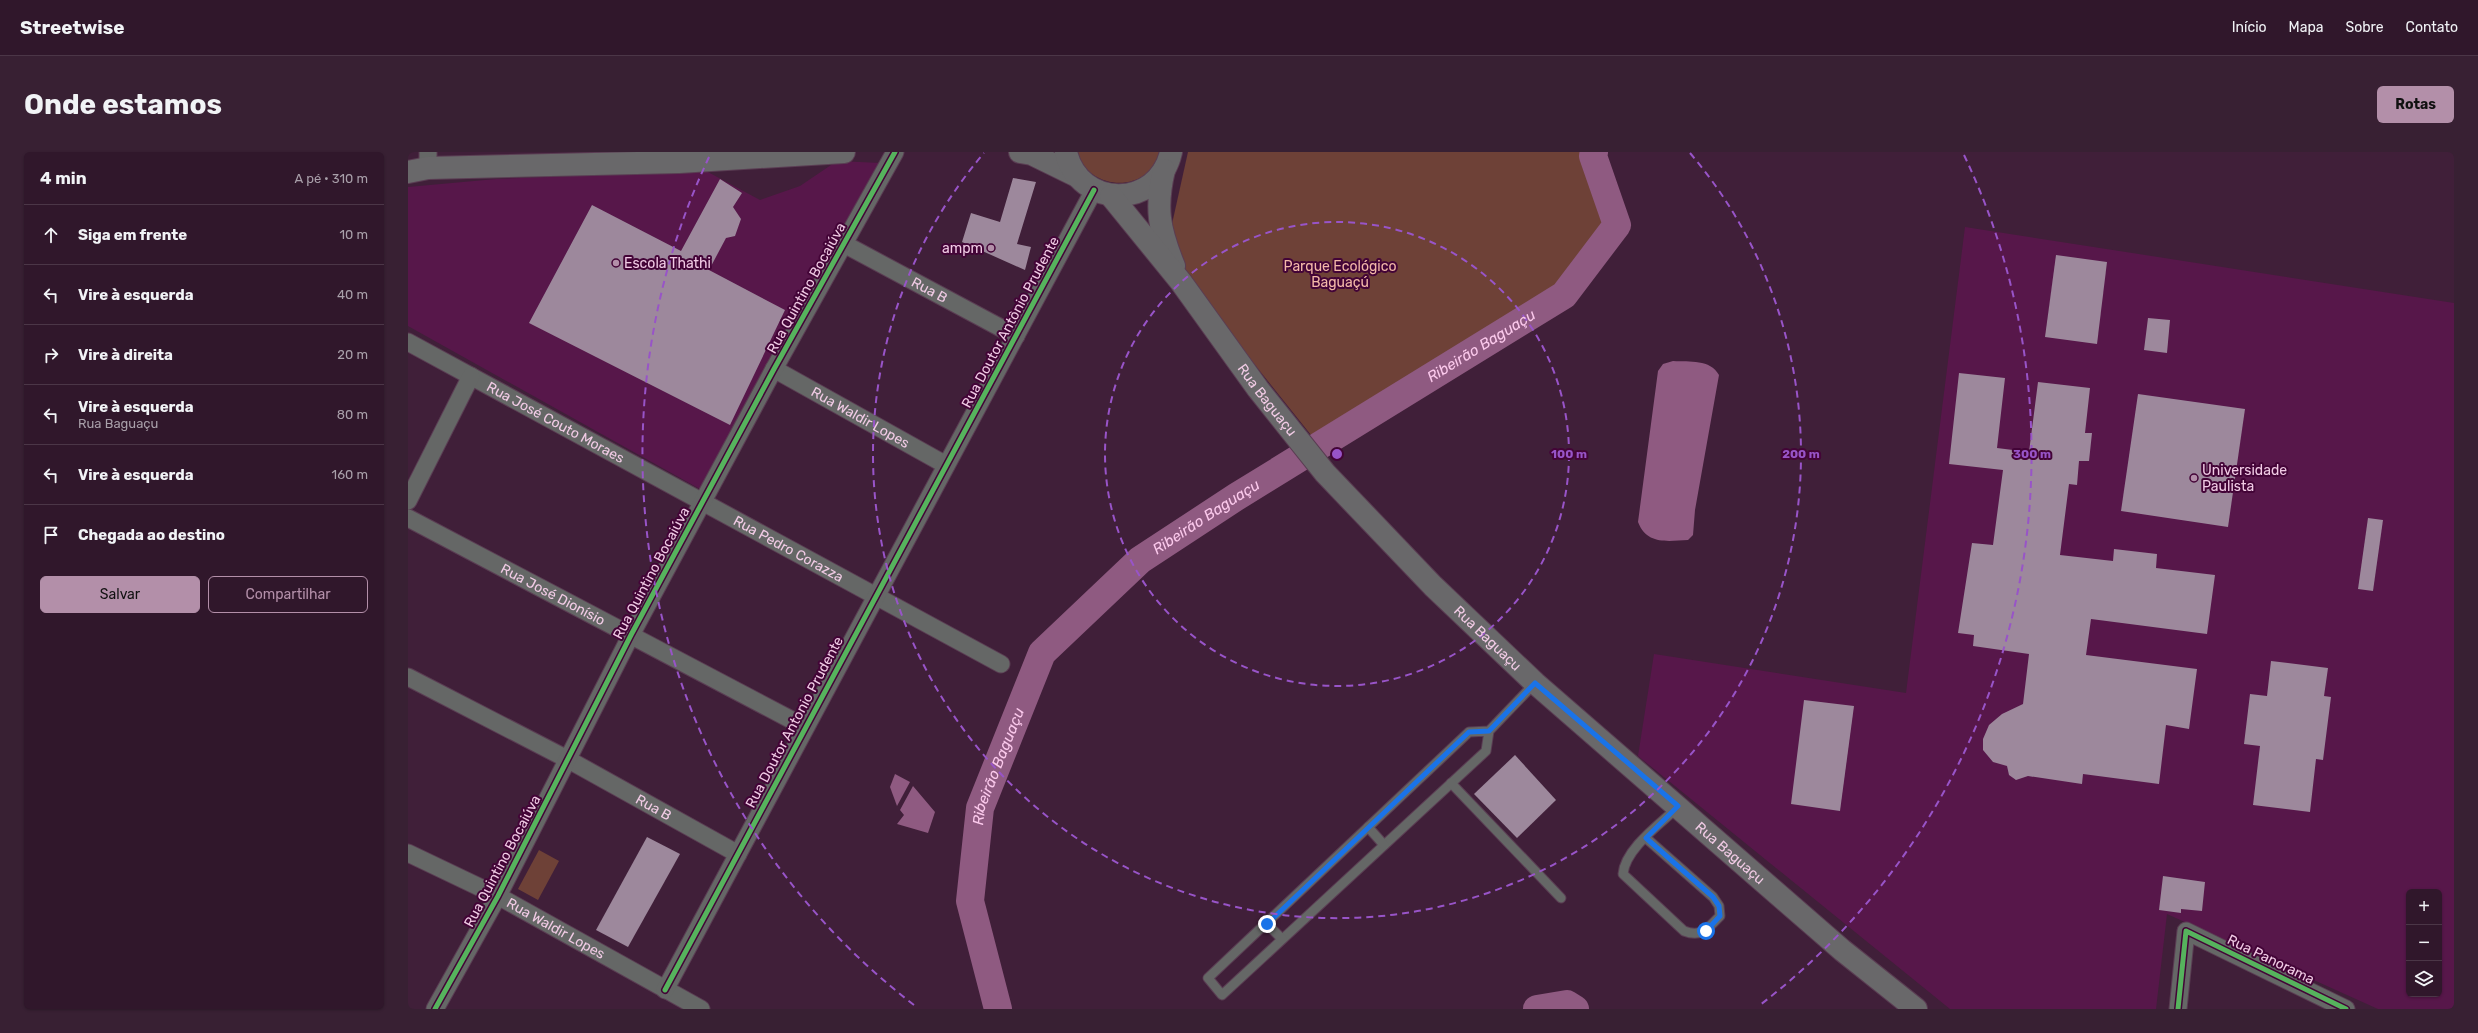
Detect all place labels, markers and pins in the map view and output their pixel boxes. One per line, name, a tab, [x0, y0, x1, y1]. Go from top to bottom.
place label: ampm	[942, 240, 983, 257]
marker: ampm	[986, 243, 996, 253]
place label: Escola Thathi	[624, 255, 711, 272]
marker: Escola Thathi	[611, 258, 621, 268]
centre of rings	[1330, 447, 1344, 461]
place label: Universidade Paulista	[2202, 462, 2287, 495]
marker: Universidade Paulista	[2189, 473, 2199, 483]

